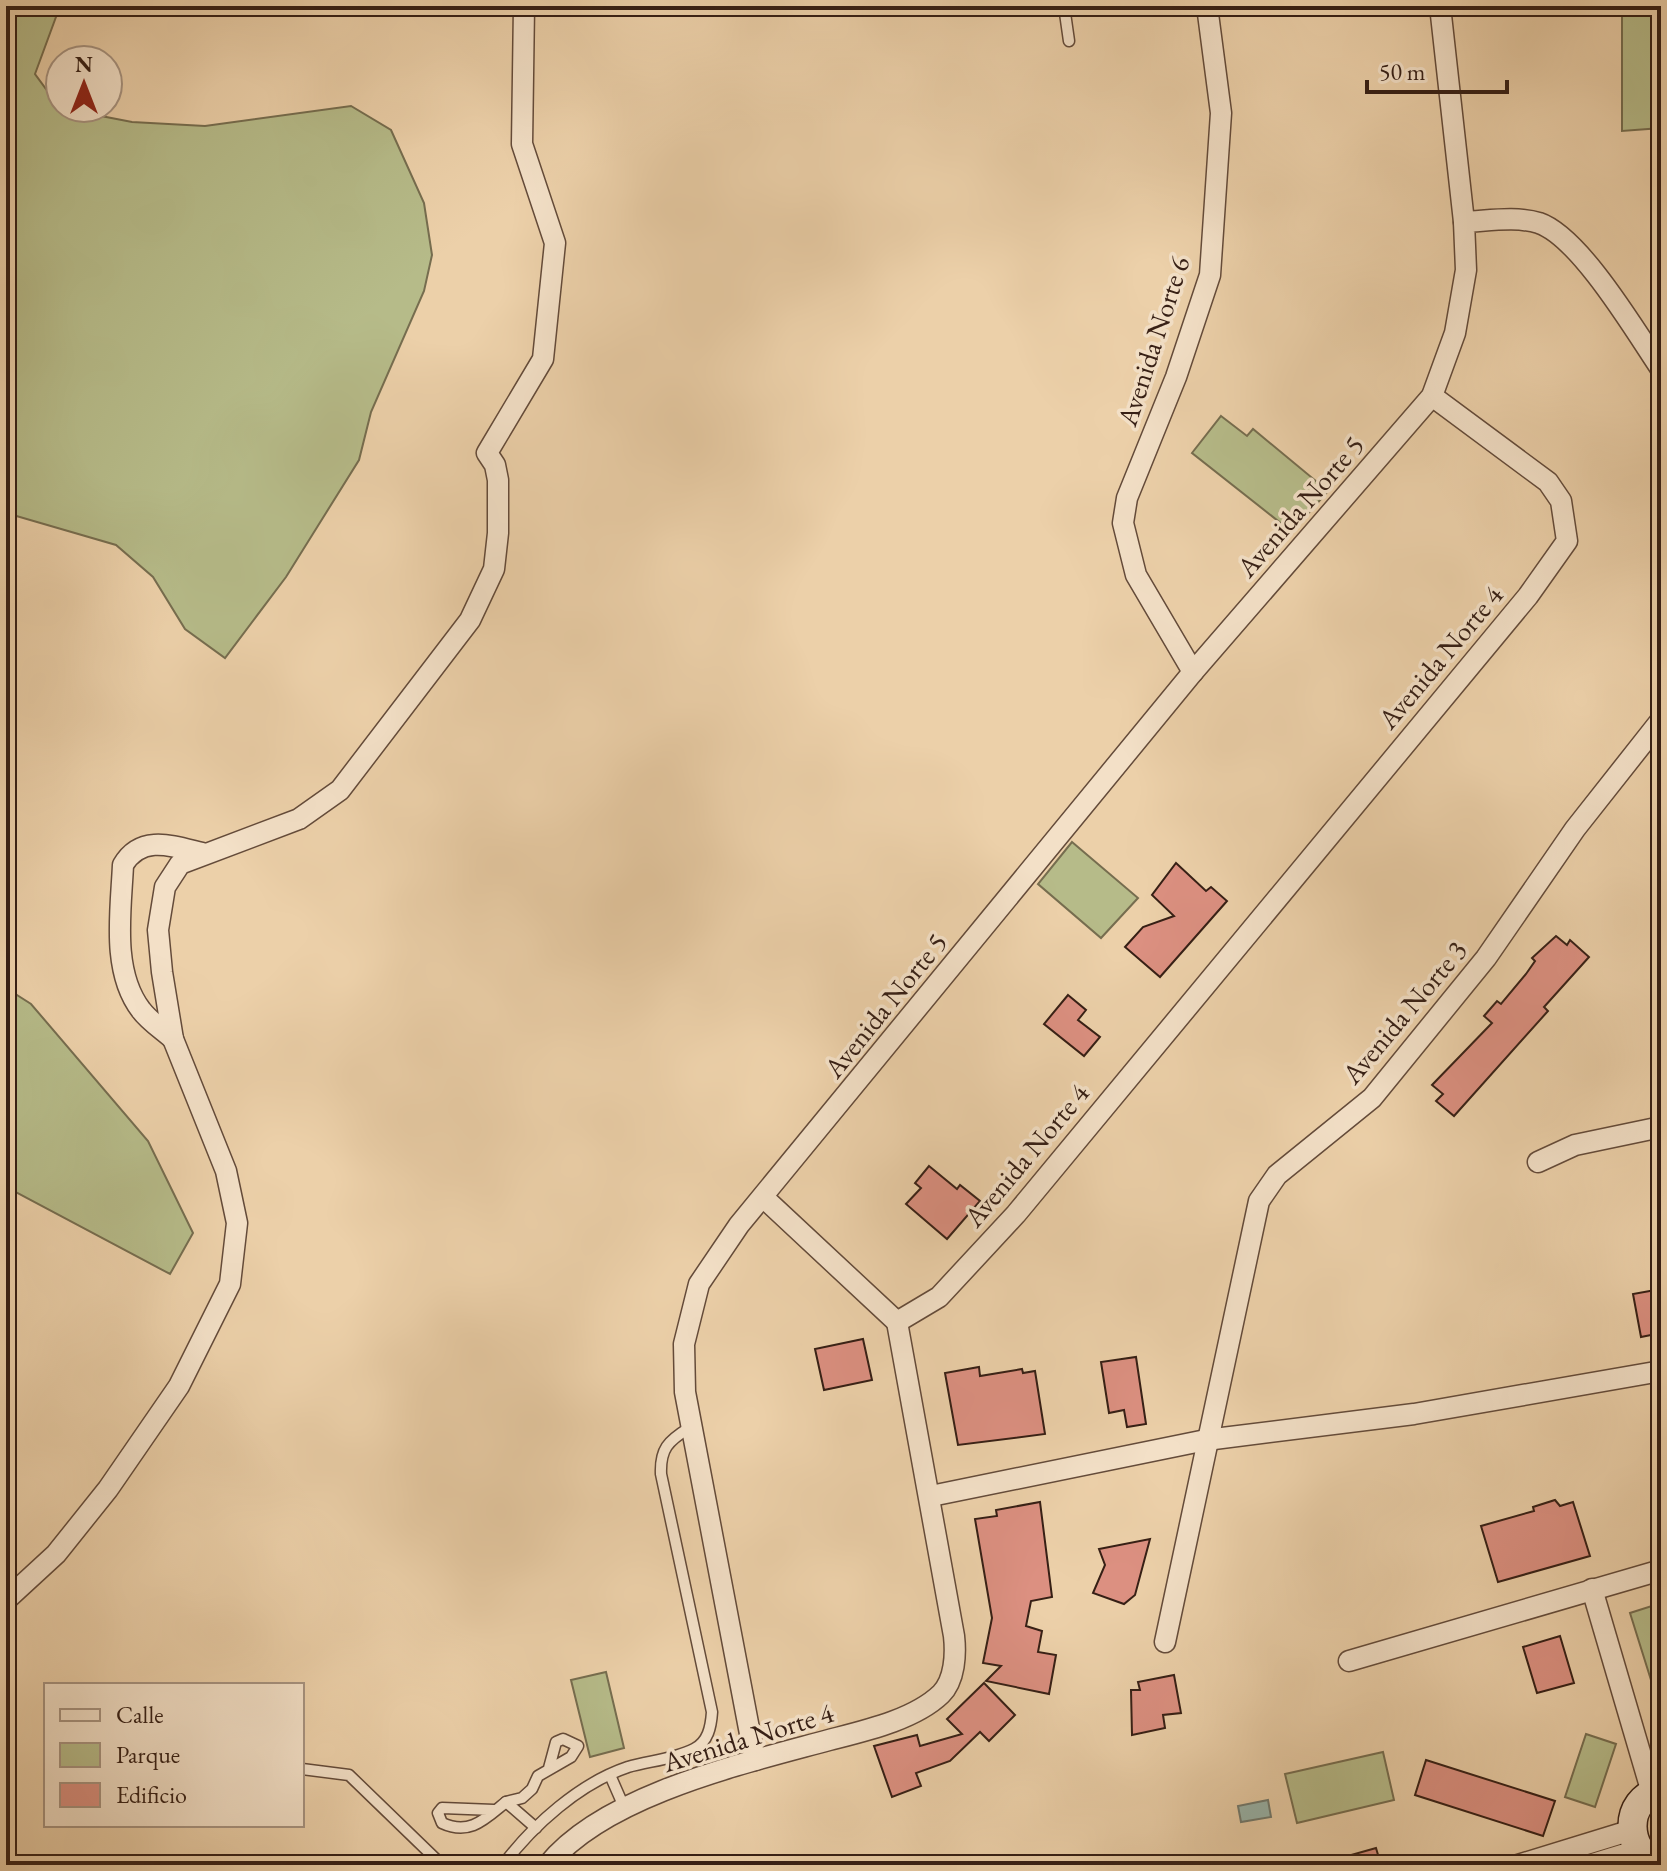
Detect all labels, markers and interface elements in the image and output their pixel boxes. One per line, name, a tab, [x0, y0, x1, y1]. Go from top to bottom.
north arrow	[44, 44, 124, 124]
scale bar	[1367, 44, 1507, 94]
text: N	[75, 50, 93, 79]
text: 50 m	[1379, 56, 1426, 87]
street label: Avenida Norte 6	[1108, 251, 1197, 432]
street label: Avenida Norte 5	[1228, 428, 1372, 585]
street label: Avenida Norte 4	[1369, 577, 1511, 737]
street label: Avenida Norte 5	[815, 925, 955, 1086]
street label: Avenida Norte 3	[1333, 933, 1475, 1092]
street label: Avenida Norte 4	[955, 1075, 1097, 1235]
legend	[44, 1683, 304, 1827]
street label: Avenida Norte 4	[657, 1694, 838, 1780]
text: Calle	[116, 1699, 164, 1730]
text: Parque	[116, 1739, 180, 1770]
text: Edificio	[116, 1779, 187, 1810]

